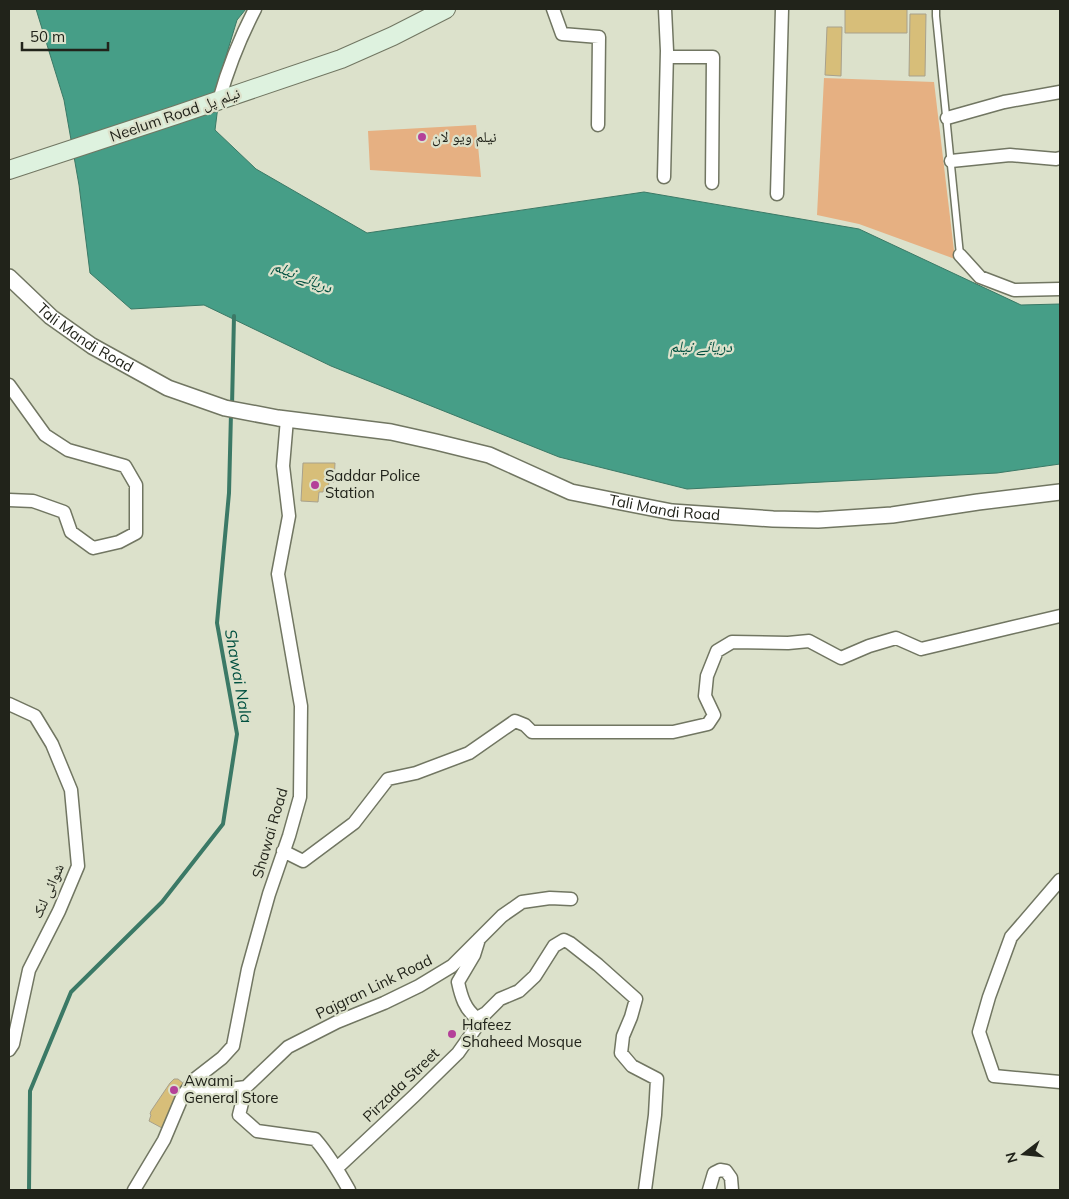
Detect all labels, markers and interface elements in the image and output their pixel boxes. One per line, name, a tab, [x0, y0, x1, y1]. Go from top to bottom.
scale bar	[22, 20, 109, 52]
text: 50 m	[30, 27, 65, 46]
street label: Neelum Road نیلم پل	[107, 83, 243, 147]
place label: نیلم ویو لان	[432, 127, 497, 147]
marker: نیلم ویو لان	[416, 131, 428, 143]
water label: دریائے نیلم	[270, 255, 336, 298]
street label: Tali Mandi Road	[33, 299, 137, 376]
water label: دریائے نیلم	[670, 336, 733, 357]
place label: Saddar Police Station	[325, 466, 420, 502]
marker: Saddar Police Station	[309, 479, 321, 491]
street label: Tali Mandi Road	[608, 490, 721, 524]
water label: Shawai Nala	[221, 627, 257, 725]
street label: Shawai Road	[248, 785, 291, 880]
street label: شوائی لنک	[27, 860, 69, 922]
street label: Pajgran Link Road	[313, 950, 435, 1023]
place label: Hafeez Shaheed Mosque	[462, 1015, 582, 1051]
marker: Hafeez Shaheed Mosque	[446, 1028, 458, 1040]
street label: Pirzada Street	[358, 1043, 443, 1126]
place label: Awami General Store	[184, 1071, 279, 1107]
marker: Awami General Store	[168, 1084, 180, 1096]
north arrow	[999, 1129, 1049, 1179]
text: N	[1001, 1150, 1022, 1165]

